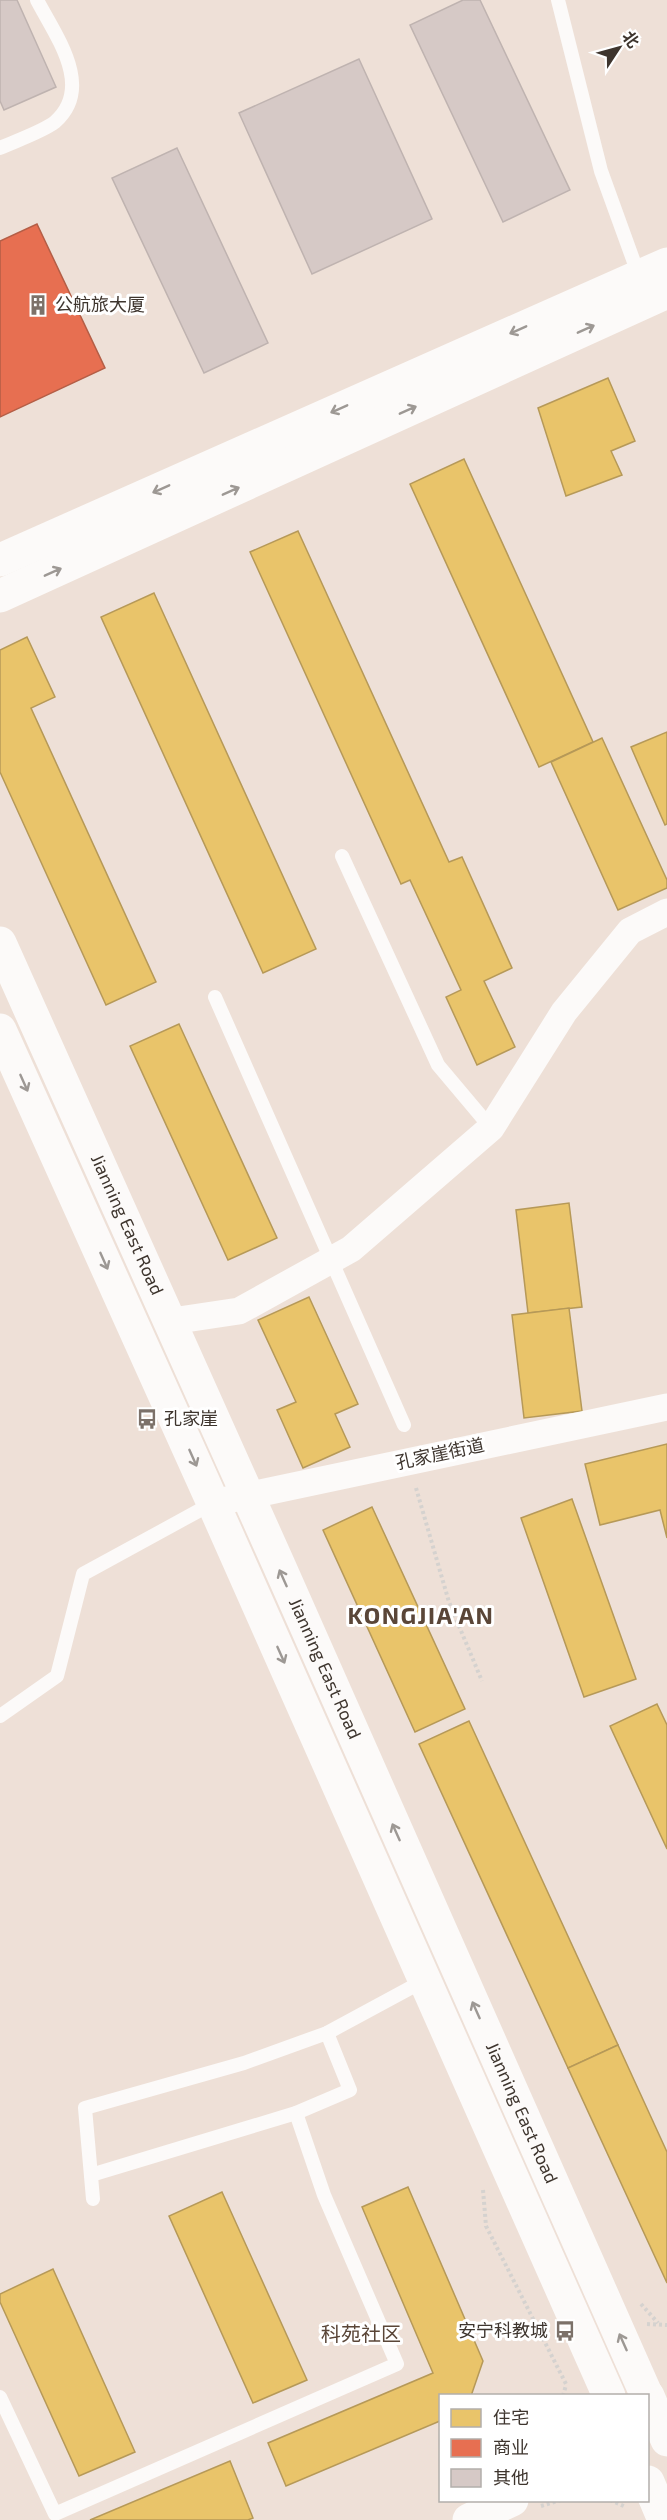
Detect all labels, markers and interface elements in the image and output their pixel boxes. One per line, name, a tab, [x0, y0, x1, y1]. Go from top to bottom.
north arrow	[589, 18, 649, 78]
text: 北	[619, 27, 644, 51]
building icon: 公航旅大厦	[26, 293, 50, 317]
place label: 公航旅大厦	[55, 293, 145, 315]
one-way arrow	[576, 323, 594, 335]
one-way arrow	[509, 325, 527, 336]
one-way arrow	[331, 404, 349, 416]
one-way arrow	[399, 404, 417, 415]
one-way arrow	[153, 483, 171, 495]
one-way arrow	[221, 485, 239, 496]
one-way arrow	[44, 565, 62, 577]
one-way arrow	[19, 1074, 30, 1092]
street label: Jianning East Road	[87, 1150, 169, 1298]
one-way arrow	[99, 1251, 110, 1269]
bus stop icon: 孔家崖	[135, 1407, 159, 1431]
place label: 孔家崖	[164, 1407, 218, 1429]
street label: 孔家崖街道	[393, 1433, 486, 1473]
one-way arrow	[188, 1448, 199, 1466]
one-way arrow	[277, 1569, 288, 1587]
street label: Jianning East Road	[285, 1594, 367, 1742]
district label: KONGJIA'AN	[348, 1600, 494, 1629]
one-way arrow	[275, 1646, 287, 1664]
one-way arrow	[390, 1824, 402, 1842]
one-way arrow	[469, 2002, 481, 2020]
street label: Jianning East Road	[482, 2039, 563, 2186]
place label: 安宁科教城	[458, 2319, 548, 2341]
bus stop icon: 安宁科教城	[553, 2319, 577, 2343]
district label: 科苑社区	[321, 2321, 401, 2345]
one-way arrow	[617, 2333, 628, 2351]
legend	[439, 2394, 649, 2502]
text: 住宅	[493, 2406, 529, 2428]
text: 商业	[493, 2436, 529, 2458]
text: 其他	[493, 2466, 529, 2488]

